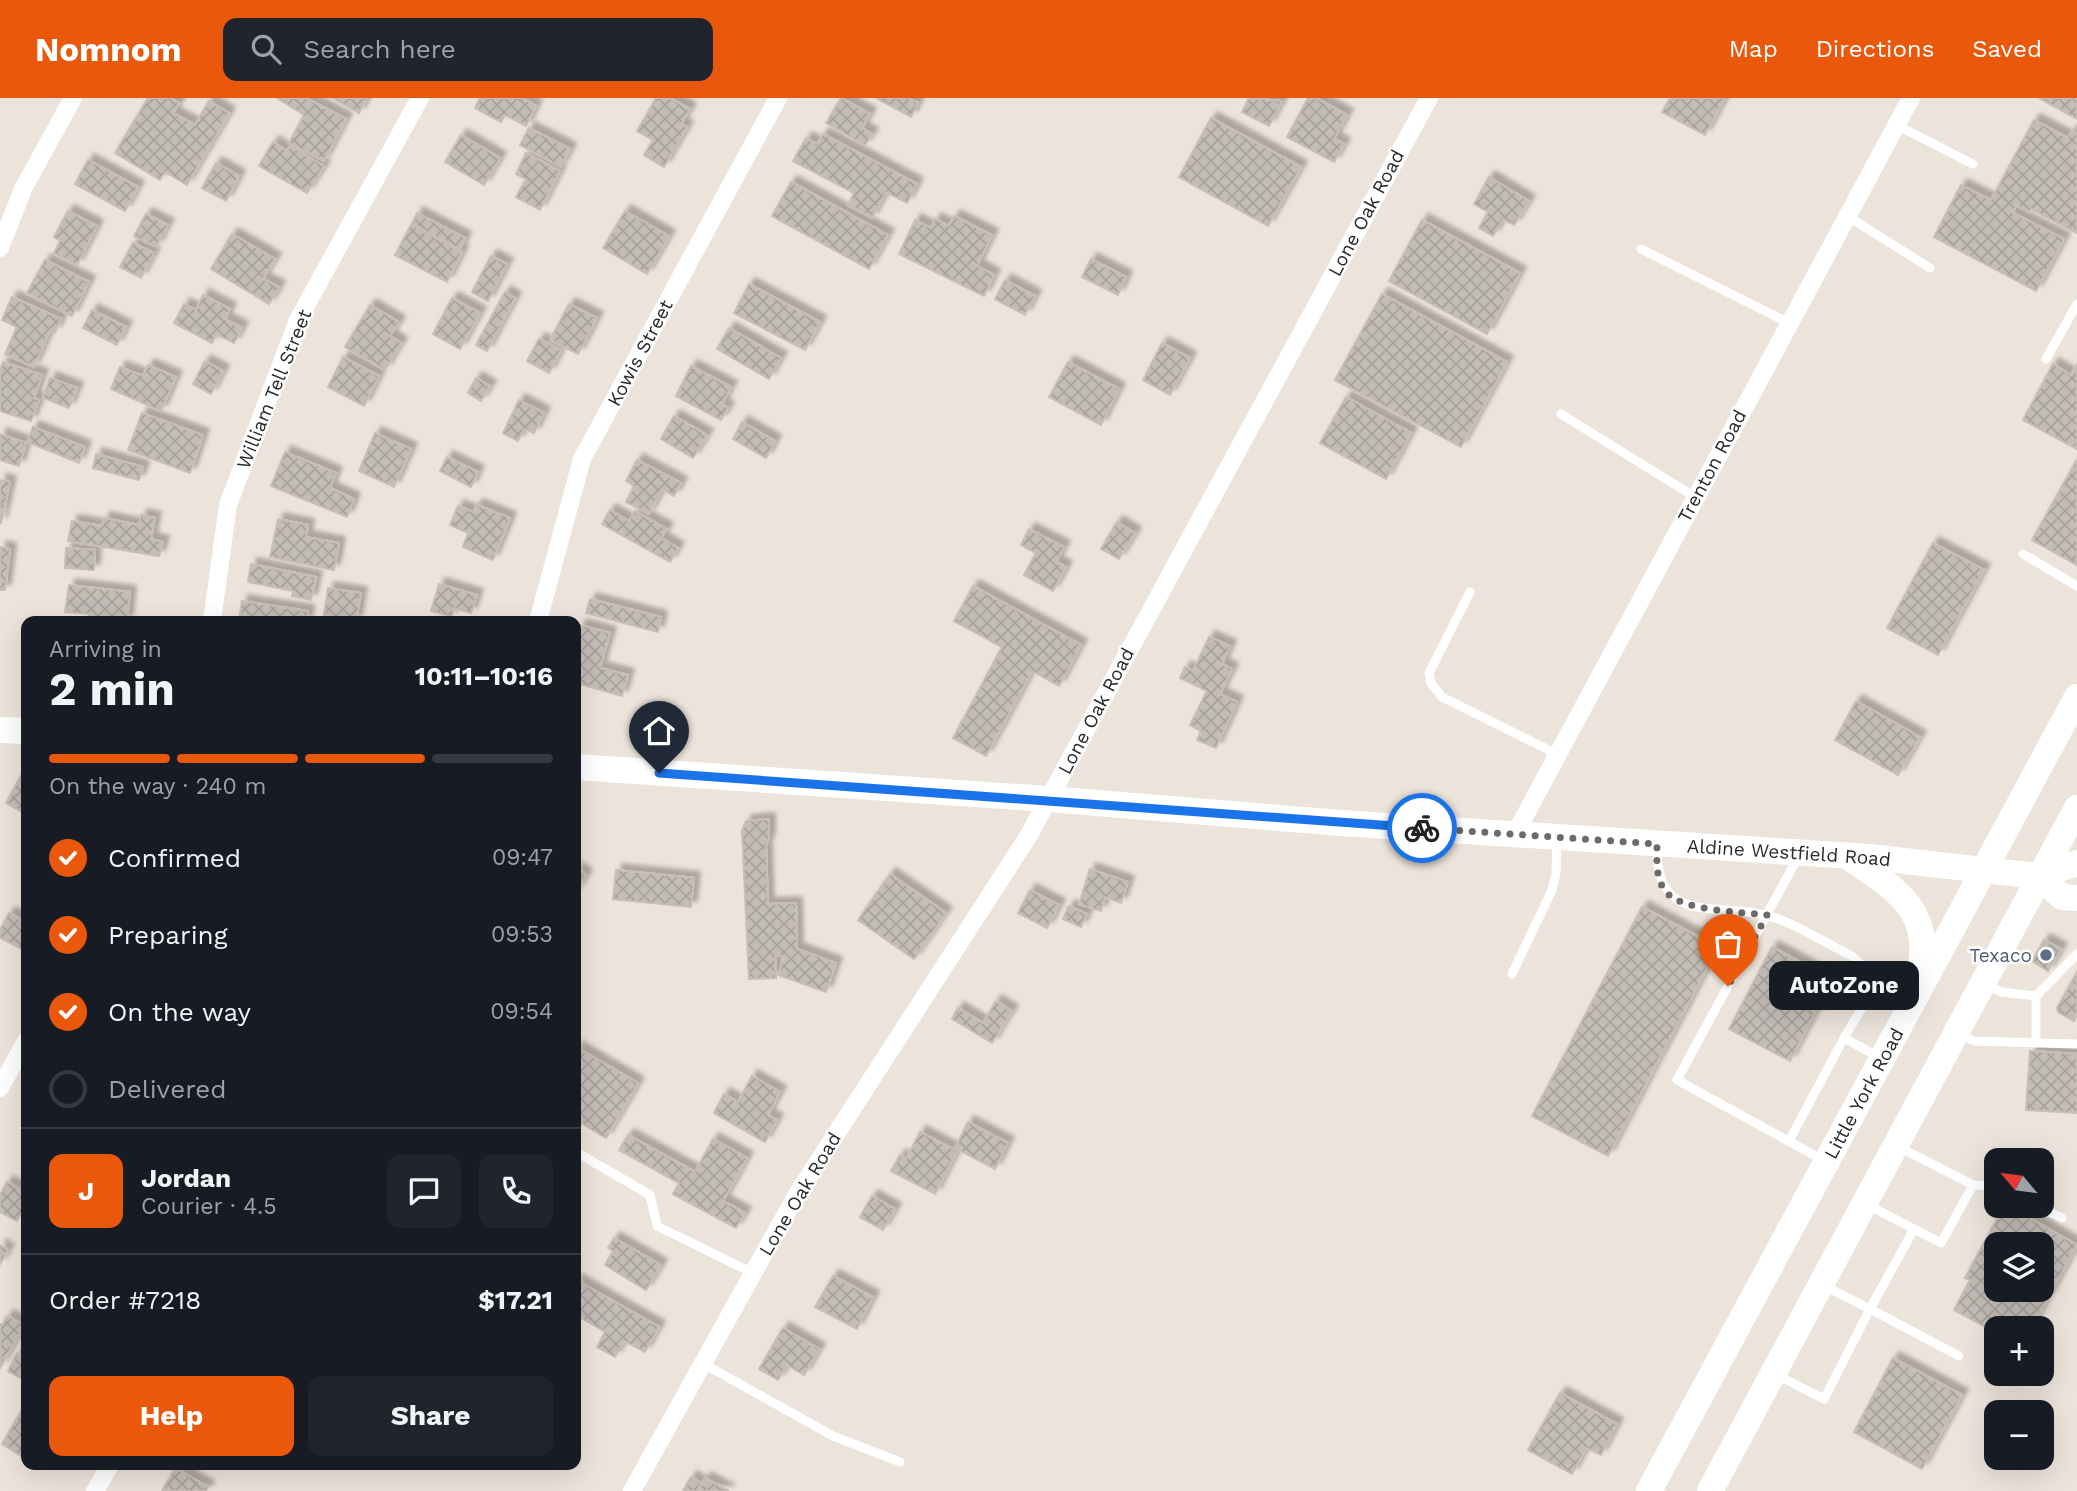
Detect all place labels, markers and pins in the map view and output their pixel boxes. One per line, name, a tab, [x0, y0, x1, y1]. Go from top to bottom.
pin	[629, 701, 689, 773]
pin	[1698, 914, 1758, 986]
place label: Texaco	[1969, 944, 2032, 967]
marker: Texaco	[2038, 947, 2054, 963]
callout: AutoZone	[1770, 962, 1921, 1010]

